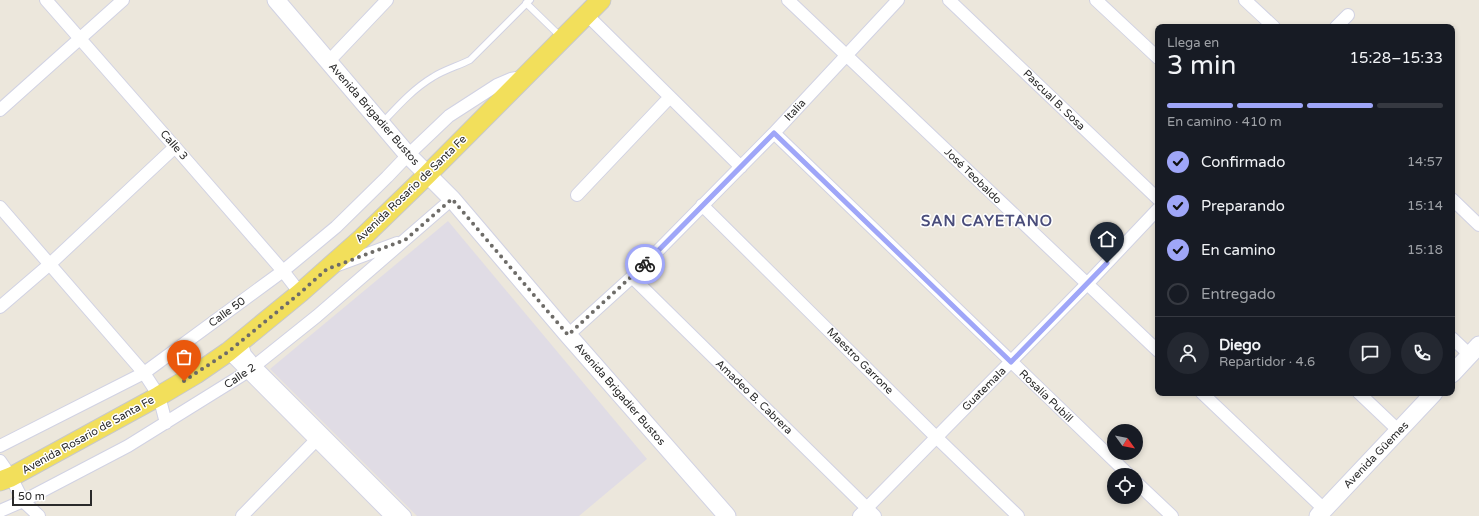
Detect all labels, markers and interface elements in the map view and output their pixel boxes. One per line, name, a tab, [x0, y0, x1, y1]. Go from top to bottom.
text: Llega en	[1167, 35, 1219, 51]
text: 15:28–15:33	[1350, 49, 1443, 67]
text: 3 min	[1167, 50, 1236, 81]
street label: Avenida Brigadier Bustos	[326, 60, 422, 168]
street label: Pascual B. Sosa	[1020, 67, 1088, 133]
street label: Italia	[782, 96, 808, 124]
text: En camino · 410 m	[1167, 114, 1282, 130]
street label: Calle 3	[158, 127, 191, 163]
street label: Avenida Rosario de Santa Fe	[353, 133, 469, 245]
street label: José Teobaldo	[942, 145, 1005, 207]
icon: check	[1167, 151, 1189, 173]
text: Confirmado	[1201, 153, 1285, 171]
text: 14:57	[1407, 154, 1443, 170]
icon: check	[1167, 195, 1189, 217]
text: Preparando	[1201, 197, 1285, 215]
text: 15:14	[1407, 198, 1443, 214]
district label: SAN CAYETANO	[921, 212, 1053, 230]
pin	[1090, 222, 1124, 263]
icon: home	[1096, 228, 1118, 250]
icon: check	[1167, 239, 1189, 261]
text: En camino	[1201, 241, 1276, 259]
text: 15:18	[1407, 242, 1443, 258]
courier	[625, 244, 665, 284]
icon: bike	[634, 253, 656, 275]
text: Entregado	[1201, 285, 1276, 303]
street label: Calle 50	[206, 294, 248, 330]
street label: Maestro Garrone	[824, 325, 896, 397]
button: person	[1167, 332, 1209, 374]
button: chat	[1349, 332, 1391, 374]
button: phone	[1401, 332, 1443, 374]
text: Diego	[1219, 336, 1261, 354]
pin	[167, 340, 201, 381]
street label: Avenida Brigadier Bustos	[572, 340, 668, 448]
icon: bag	[173, 346, 195, 368]
text: Repartidor · 4.6	[1219, 354, 1315, 370]
street label: Amadeo B. Cabrera	[713, 357, 795, 437]
street label: Calle 2	[222, 361, 258, 391]
street label: Guatemala	[959, 364, 1009, 414]
street label: Rosalía Pubill	[1016, 367, 1076, 425]
street label: Avenida Rosario de Santa Fe	[20, 393, 156, 477]
street label: Avenida Güemes	[1341, 419, 1411, 491]
north arrow	[1107, 424, 1143, 460]
map controls	[1107, 424, 1143, 504]
button: locate	[1107, 468, 1143, 504]
scale bar	[12, 488, 92, 507]
text: 50 m	[18, 490, 45, 503]

